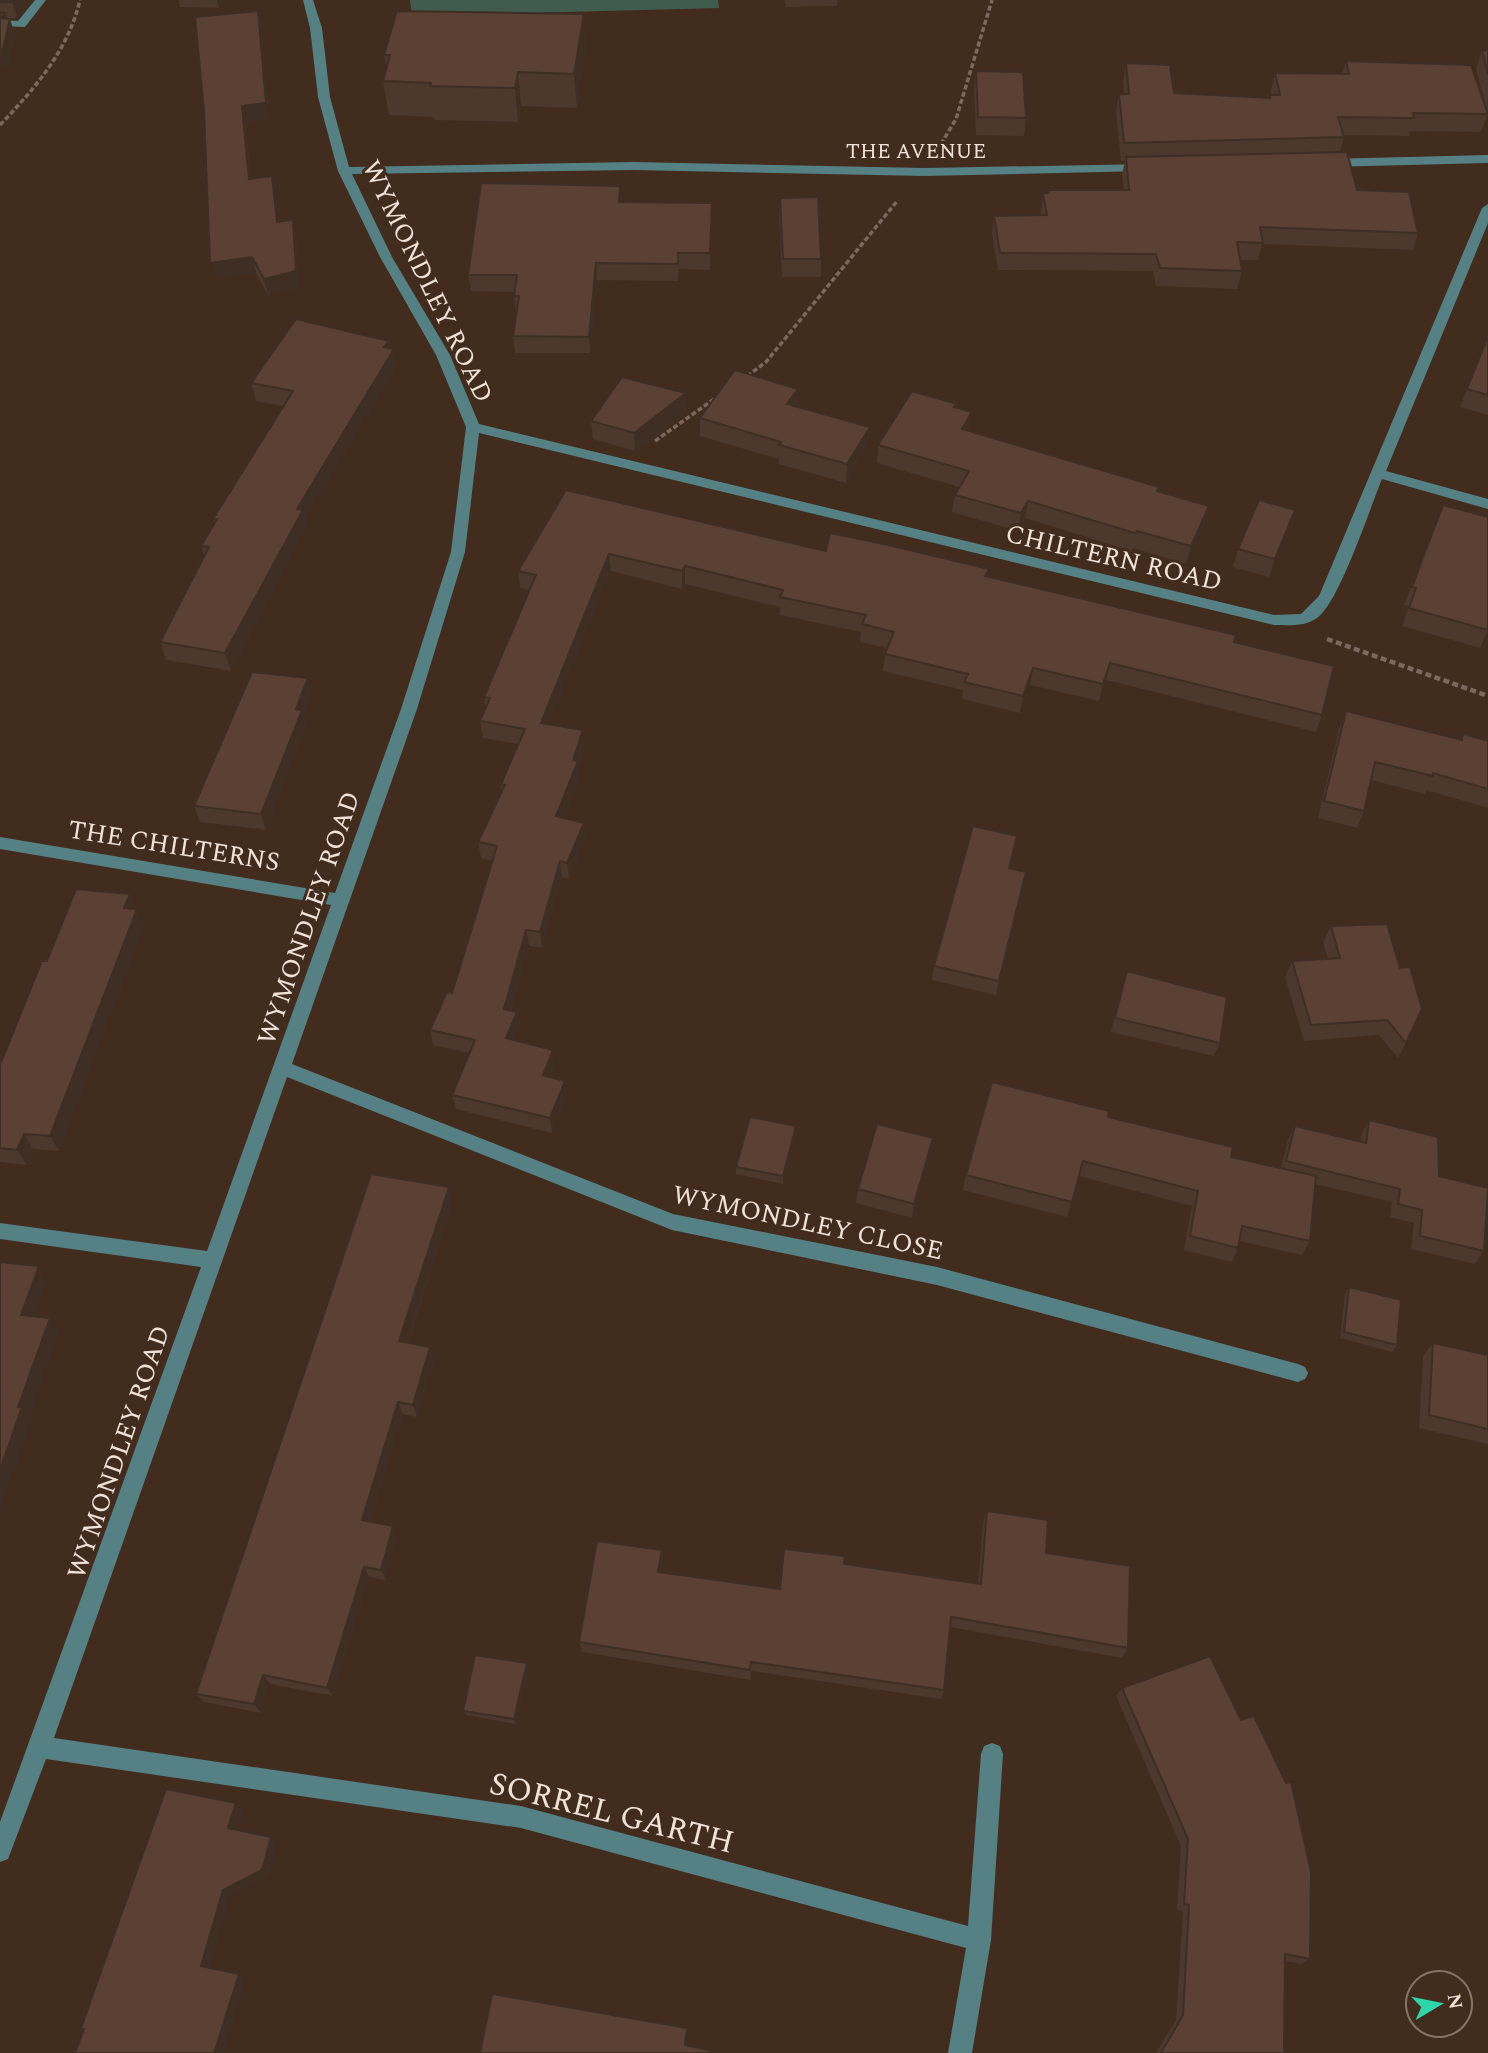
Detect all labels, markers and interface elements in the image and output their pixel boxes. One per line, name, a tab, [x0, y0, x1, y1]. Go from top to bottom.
street label: THE AVENUE	[846, 136, 986, 168]
street label: WYMONDLEY ROAD	[351, 153, 503, 410]
street label: CHILTERN ROAD	[1002, 514, 1226, 602]
street label: WYMONDLEY ROAD	[247, 786, 371, 1050]
street label: THE CHILTERNS	[65, 810, 282, 882]
street label: WYMONDLEY CLOSE	[669, 1175, 947, 1271]
street label: WYMONDLEY ROAD	[57, 1320, 181, 1584]
street label: SORREL GARTH	[484, 1759, 739, 1868]
north arrow	[1404, 1969, 1474, 2039]
text: N	[1439, 1991, 1470, 2011]

